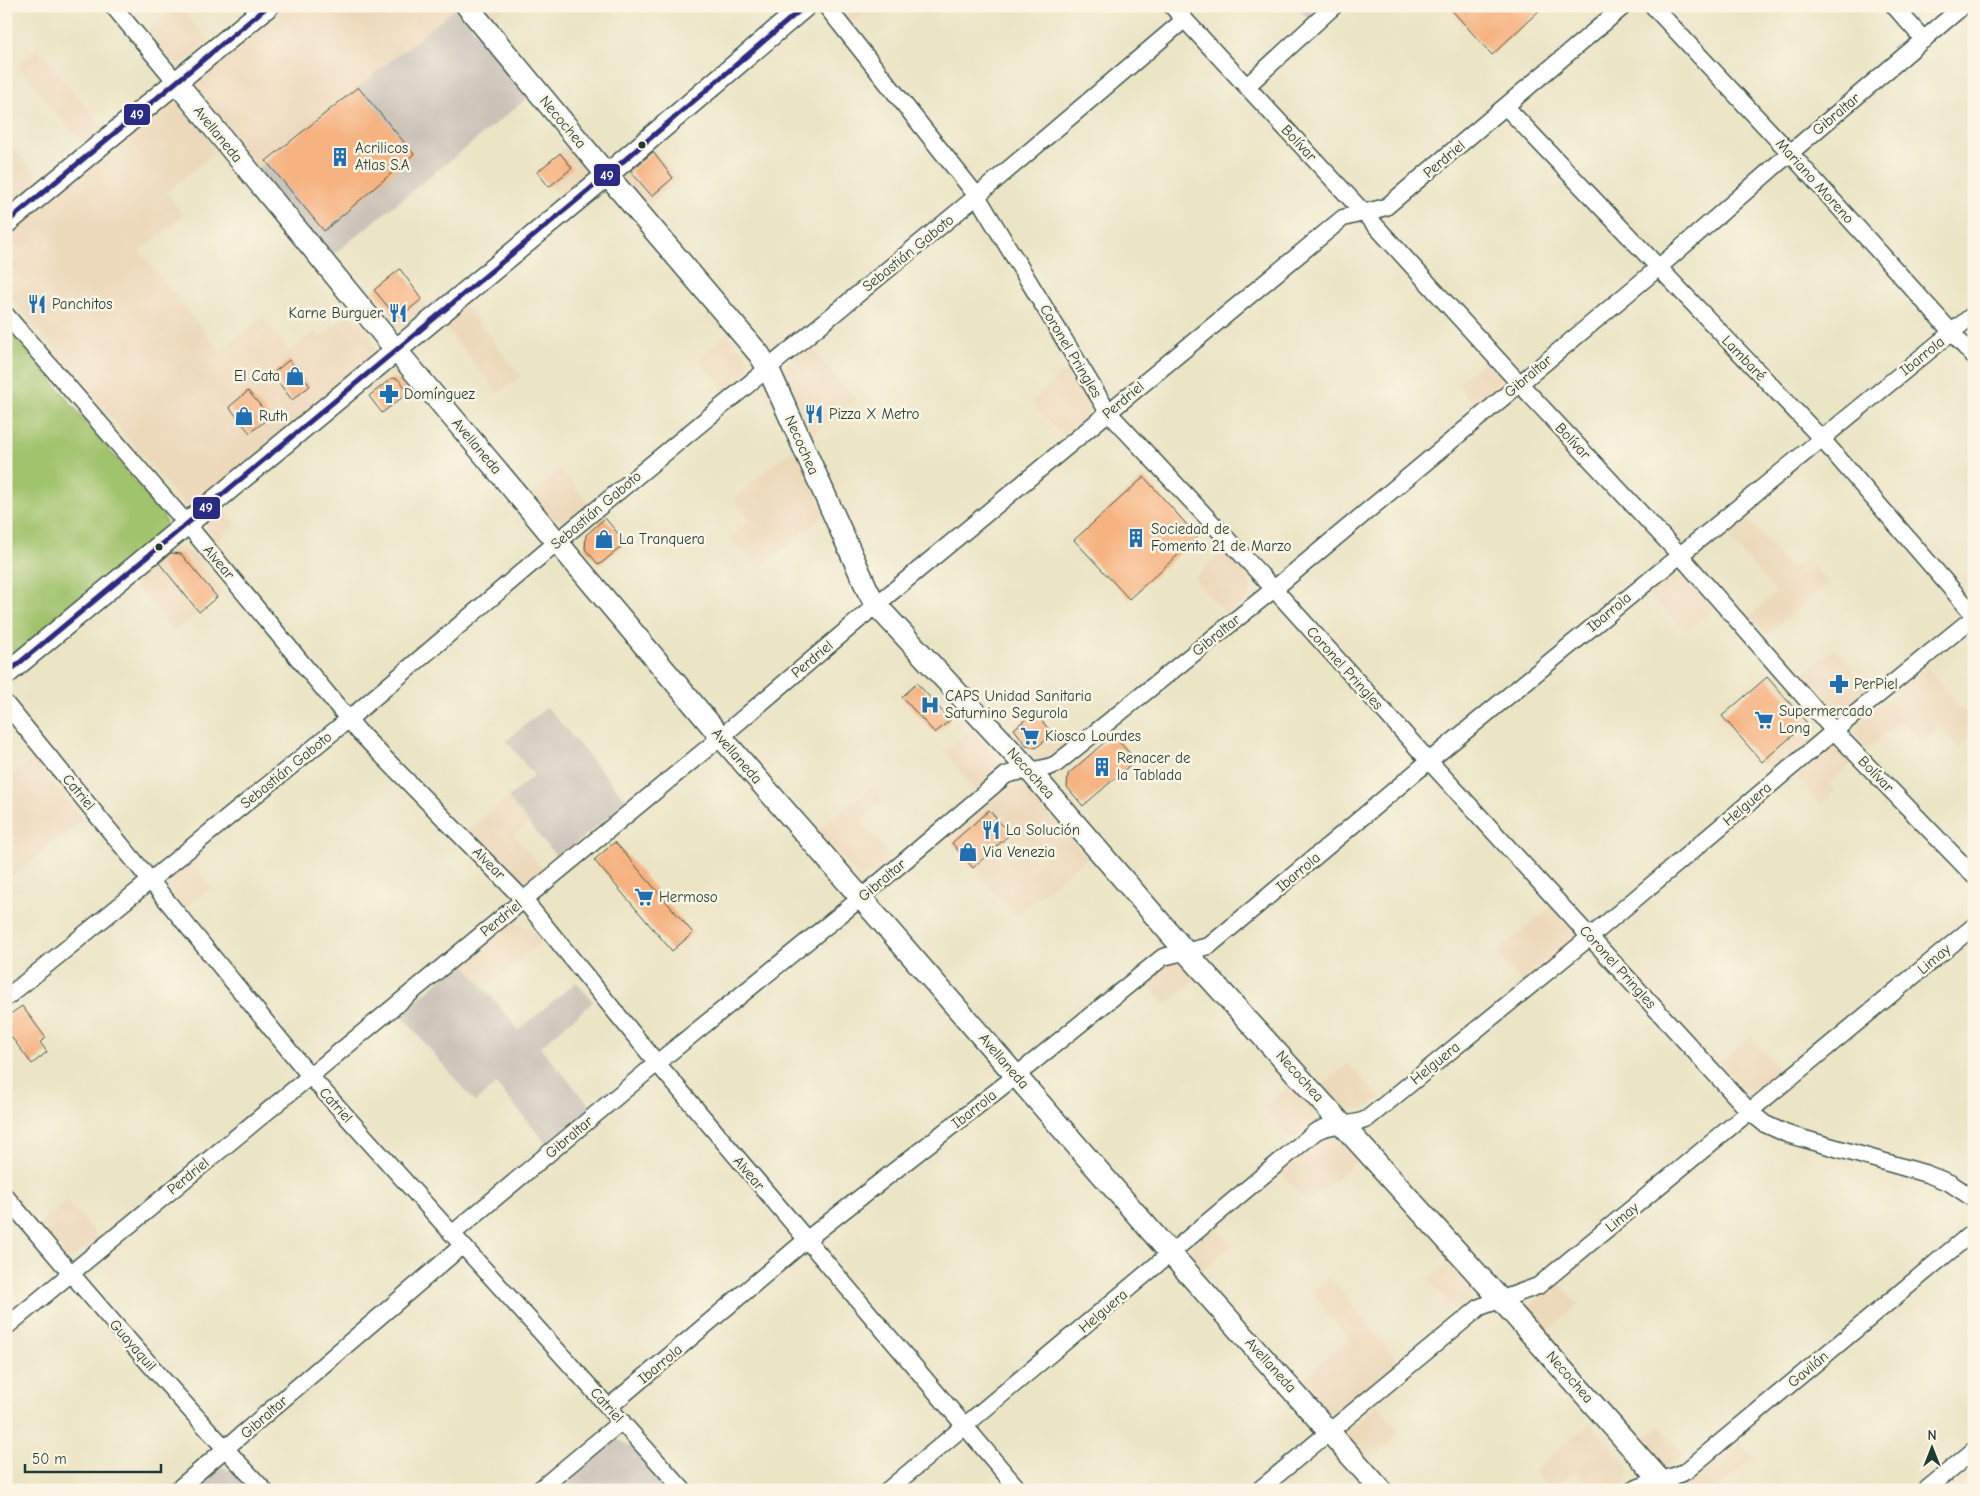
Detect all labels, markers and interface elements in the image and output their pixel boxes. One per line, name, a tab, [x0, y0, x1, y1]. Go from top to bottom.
street label: Gibraltar	[1809, 89, 1863, 139]
street label: Necochea	[536, 92, 590, 152]
street label: Avellaneda	[190, 102, 246, 166]
line badge: 49	[123, 103, 151, 126]
text: 49	[130, 106, 144, 123]
street label: Bolívar	[1278, 121, 1320, 165]
street label: Mariano Moreno	[1772, 135, 1858, 227]
street label: Perdriel	[1419, 136, 1469, 182]
place label: Acrilicos Atlas S.A	[355, 139, 410, 174]
unlabelled marker	[637, 140, 647, 150]
building icon: Acrilicos Atlas S.A	[329, 146, 351, 168]
line badge: 49	[593, 163, 621, 187]
text: 49	[600, 167, 614, 184]
street label: Sebastián Gaboto	[859, 211, 957, 295]
restaurant icon: Panchitos	[26, 293, 48, 315]
place label: Panchitos	[52, 295, 112, 313]
street label: Coronel Pringles	[1036, 301, 1106, 401]
restaurant icon: Karne Burguer	[387, 302, 409, 324]
place label: Karne Burguer	[289, 304, 383, 322]
street label: Lambaré	[1718, 332, 1770, 385]
street label: Ibarrola	[1896, 333, 1948, 379]
street label: Gibraltar	[1501, 351, 1555, 401]
shop icon: El Cata	[284, 365, 306, 387]
place label: El Cata	[234, 367, 280, 385]
street label: Perdriel	[1098, 377, 1148, 423]
pharmacy icon: Domínguez	[378, 383, 400, 405]
place label: Domínguez	[404, 385, 476, 403]
restaurant icon: Pizza X Metro	[803, 403, 825, 425]
shop icon: Ruth	[233, 405, 255, 427]
place label: Pizza X Metro	[829, 405, 920, 423]
place label: Ruth	[259, 407, 288, 425]
street label: Necochea	[781, 413, 823, 477]
street label: Avellaneda	[448, 414, 506, 478]
street label: Bolívar	[1552, 419, 1594, 463]
street label: Sebastián Gaboto	[547, 467, 645, 553]
line badge: 49	[192, 496, 221, 520]
text: 49	[199, 499, 213, 516]
place label: Sociedad de Fomento 21 de Marzo	[1151, 520, 1291, 555]
building icon: Sociedad de Fomento 21 de Marzo	[1125, 527, 1147, 549]
shop icon: La Tranquera	[593, 528, 615, 550]
place label: La Tranquera	[619, 530, 705, 548]
street label: Alvear	[200, 541, 239, 583]
unlabelled marker	[154, 542, 164, 552]
street label: Ibarrola	[1583, 588, 1635, 636]
street label: Gibraltar	[1188, 610, 1244, 660]
street label: Coronel Pringles	[1303, 623, 1387, 713]
street label: Perdriel	[787, 636, 837, 682]
pharmacy icon: PerPiel	[1828, 673, 1850, 695]
place label: PerPiel	[1854, 675, 1898, 693]
place label: CAPS Unidad Sanitaria Saturnino Segurola	[945, 687, 1092, 722]
hospital icon: CAPS Unidad Sanitaria Saturnino Segurola	[919, 694, 941, 716]
place label: Supermercado Long	[1779, 702, 1873, 737]
supermarket icon: Supermercado Long	[1753, 709, 1775, 731]
street label: Avellaneda	[708, 724, 766, 788]
supermarket icon: Kiosco Lourdes	[1019, 725, 1041, 747]
place label: Kiosco Lourdes	[1045, 727, 1141, 745]
street label: Sebastián Gaboto	[237, 728, 335, 812]
street label: Necochea	[1003, 744, 1059, 802]
place label: Renacer de la Tablada	[1117, 749, 1191, 784]
street label: Bolívar	[1854, 752, 1898, 796]
building icon: Renacer de la Tablada	[1091, 756, 1113, 778]
street label: Catriel	[59, 770, 99, 814]
street label: Helguera	[1719, 778, 1775, 830]
restaurant icon: La Solución	[980, 819, 1002, 841]
place label: La Solución	[1006, 821, 1080, 839]
shop icon: Via Venezia	[957, 841, 979, 863]
street label: Alvear	[469, 843, 509, 883]
place label: Via Venezia	[983, 843, 1055, 861]
street label: Ibarrola	[1272, 848, 1324, 896]
street label: Gibraltar	[855, 855, 909, 905]
supermarket icon: Hermoso	[633, 886, 655, 908]
place label: Hermoso	[659, 888, 718, 906]
street label: Perdriel	[476, 896, 526, 940]
street label: Coronel Pringles	[1576, 922, 1660, 1012]
street label: Limay	[1914, 940, 1954, 978]
street label: Avellaneda	[975, 1029, 1033, 1093]
street label: Helguera	[1407, 1038, 1463, 1088]
street label: Necochea	[1272, 1047, 1328, 1105]
street label: Catriel	[315, 1084, 357, 1126]
street label: Ibarrola	[948, 1086, 1000, 1132]
street label: Gibraltar	[542, 1112, 596, 1162]
street label: Alvear	[730, 1152, 769, 1194]
street label: Perdriel	[163, 1154, 213, 1198]
street label: Limay	[1602, 1198, 1643, 1236]
street label: Helguera	[1075, 1285, 1131, 1337]
street label: Guayaquil	[106, 1316, 160, 1374]
street label: Avellaneda	[1242, 1334, 1300, 1396]
street label: Ibarrola	[634, 1340, 686, 1388]
street label: Necochea	[1543, 1347, 1597, 1407]
street label: Gavilán	[1784, 1347, 1832, 1391]
street label: Catriel	[586, 1384, 628, 1426]
street label: Gibraltar	[237, 1392, 291, 1442]
north arrow	[1908, 1424, 1958, 1474]
text: N	[1927, 1427, 1937, 1444]
scale bar	[25, 1441, 161, 1473]
text: 50 m	[32, 1450, 67, 1468]

